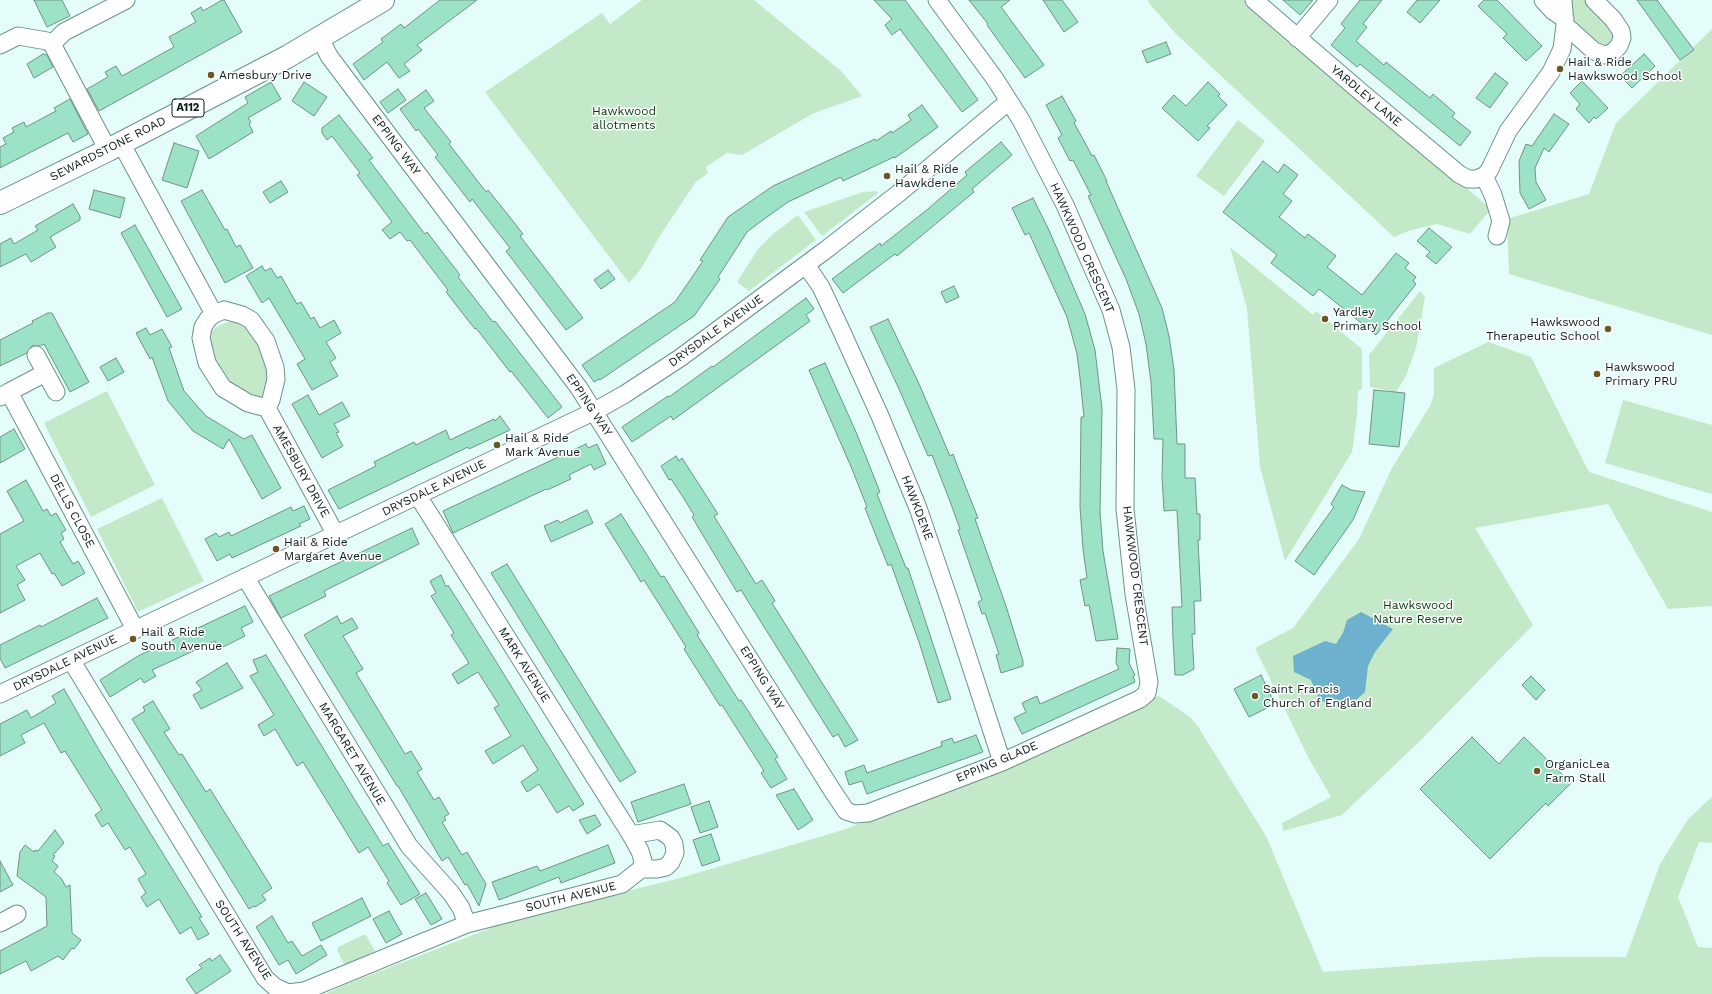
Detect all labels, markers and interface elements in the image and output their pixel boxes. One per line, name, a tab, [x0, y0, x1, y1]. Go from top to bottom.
place label: Hail & Ride Hawkswood School	[1568, 55, 1682, 83]
street label: YARDLEY LANE	[1328, 62, 1404, 130]
marker: Hail & Ride Hawkswood School	[1555, 64, 1565, 74]
place label: Amesbury Drive	[219, 68, 312, 82]
marker: Amesbury Drive	[206, 70, 216, 80]
road number: A112	[172, 99, 204, 117]
park label: Hawkwood allotments	[592, 104, 656, 132]
street label: EPPING WAY	[368, 112, 424, 178]
street label: SEWARDSTONE ROAD	[48, 114, 168, 184]
place label: Hail & Ride Hawkdene	[895, 162, 959, 190]
marker: Hail & Ride Hawkdene	[882, 171, 892, 181]
street label: HAWKWOOD CRESCENT	[1047, 181, 1117, 315]
street label: DRYSDALE AVENUE	[666, 292, 766, 370]
place label: Yardley Primary School	[1333, 305, 1422, 333]
marker: Yardley Primary School	[1320, 314, 1330, 324]
place label: Hawkswood Therapeutic School	[1486, 315, 1600, 343]
marker: Hawkswood Therapeutic School	[1603, 324, 1613, 334]
place label: Hawkswood Primary PRU	[1605, 360, 1678, 388]
marker: Hawkswood Primary PRU	[1592, 369, 1602, 379]
street label: EPPING WAY	[563, 371, 615, 439]
street label: AMESBURY DRIVE	[269, 422, 333, 520]
place label: Hail & Ride Mark Avenue	[505, 431, 580, 459]
marker: Hail & Ride Mark Avenue	[492, 440, 502, 450]
street label: DRYSDALE AVENUE	[380, 457, 488, 519]
street label: DELLS CLOSE	[46, 471, 98, 551]
street label: HAWKDENE	[898, 473, 936, 543]
street label: HAWKWOOD CRESCENT	[1119, 505, 1151, 647]
place label: Hail & Ride Margaret Avenue	[284, 535, 382, 563]
marker: Hail & Ride Margaret Avenue	[271, 544, 281, 554]
park label: Hawkswood Nature Reserve	[1373, 598, 1463, 626]
place label: Hail & Ride South Avenue	[141, 625, 222, 653]
street label: MARK AVENUE	[495, 625, 553, 705]
street label: DRYSDALE AVENUE	[11, 632, 119, 694]
marker: Hail & Ride South Avenue	[128, 634, 138, 644]
street label: EPPING WAY	[737, 643, 787, 713]
place label: Saint Francis Church of England	[1263, 682, 1372, 710]
marker: Saint Francis Church of England	[1250, 691, 1260, 701]
street label: MARGARET AVENUE	[316, 700, 388, 808]
street label: EPPING GLADE	[954, 738, 1040, 786]
place label: OrganicLea Farm Stall	[1545, 757, 1610, 785]
marker: OrganicLea Farm Stall	[1532, 766, 1542, 776]
street label: SOUTH AVENUE	[524, 879, 618, 915]
street label: SOUTH AVENUE	[212, 897, 274, 983]

